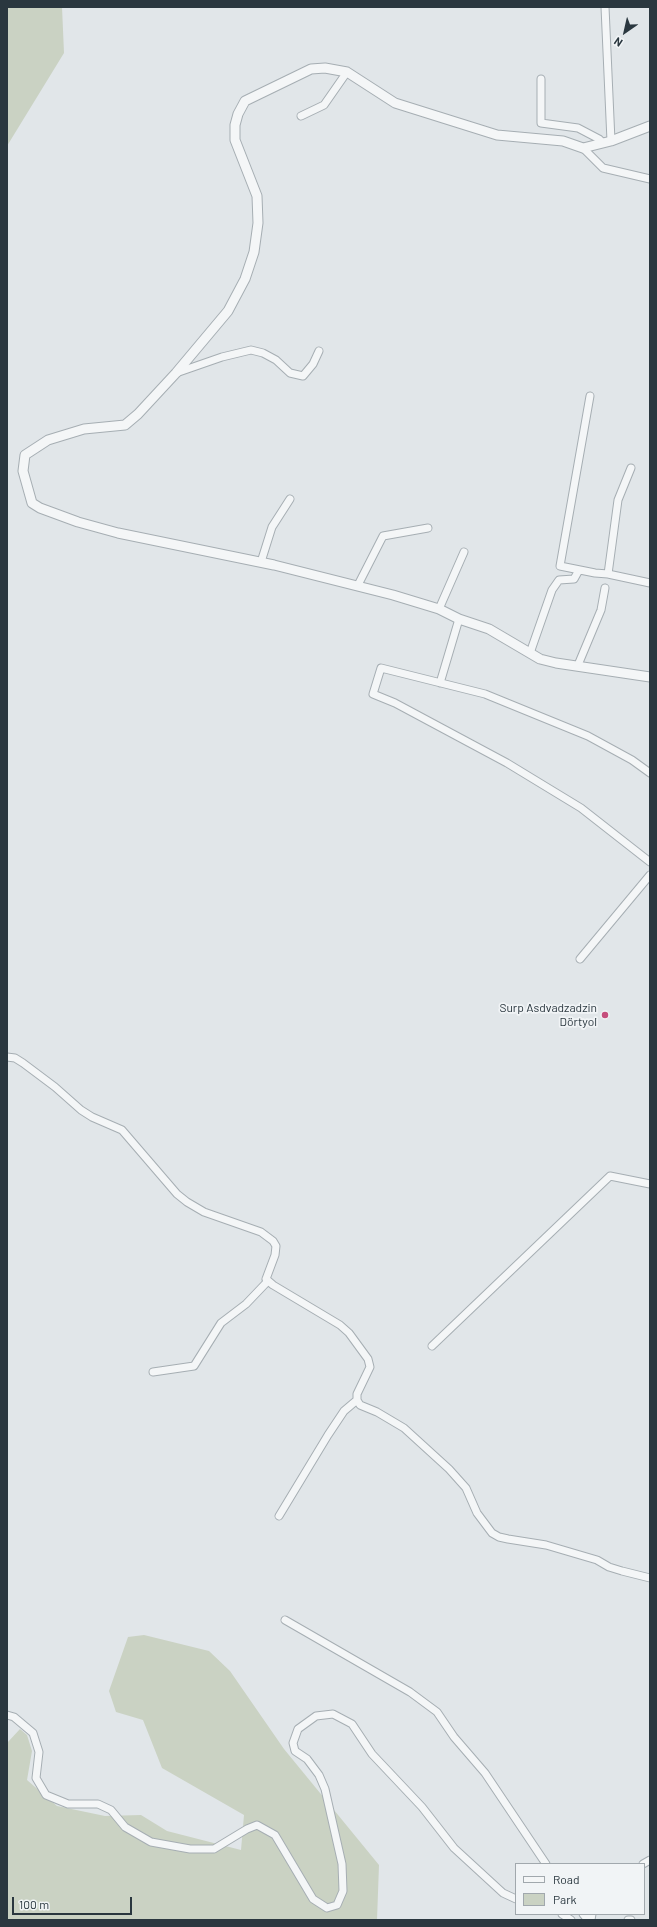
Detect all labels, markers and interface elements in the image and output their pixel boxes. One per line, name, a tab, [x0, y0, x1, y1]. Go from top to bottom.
north arrow	[605, 12, 645, 52]
text: N	[611, 35, 625, 50]
place label: Surp Asdvadzadzin Dörtyol	[499, 1001, 597, 1029]
marker: Surp Asdvadzadzin Dörtyol	[600, 1010, 610, 1020]
legend	[515, 1863, 645, 1915]
text: Road	[553, 1872, 580, 1886]
scale bar	[14, 1889, 134, 1915]
text: Park	[553, 1892, 577, 1906]
text: 100 m	[19, 1897, 49, 1911]

